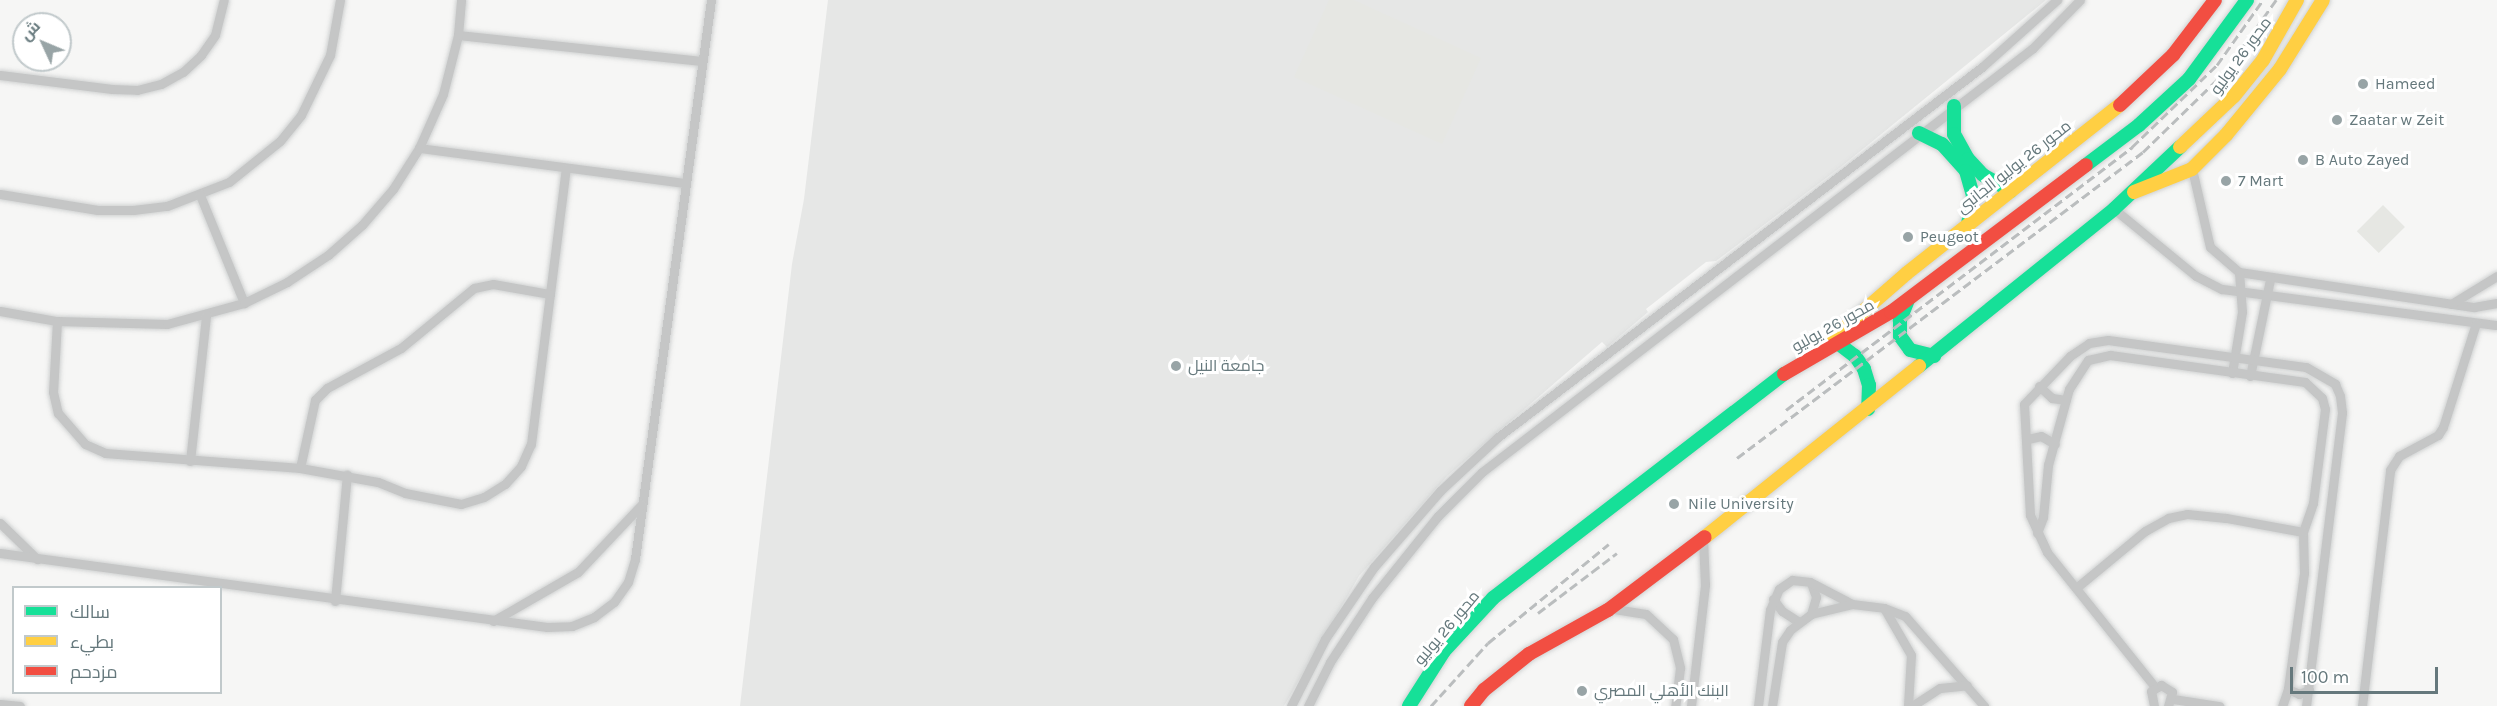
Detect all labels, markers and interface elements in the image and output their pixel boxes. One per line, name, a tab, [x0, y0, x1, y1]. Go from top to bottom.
north arrow	[12, 12, 72, 72]
street label: محور 26 يوليو	[2206, 13, 2276, 99]
text: ش	[16, 17, 44, 45]
place label: Hameed	[2375, 74, 2435, 94]
marker: Hameed	[2356, 77, 2370, 91]
place label: Zaatar w Zeit	[2349, 110, 2444, 130]
marker: Zaatar w Zeit	[2330, 113, 2344, 127]
street label: محور 26 يوليو الجانبى	[1953, 116, 2075, 218]
place label: B Auto Zayed	[2315, 150, 2410, 170]
marker: B Auto Zayed	[2296, 153, 2310, 167]
place label: 7 Mart	[2238, 171, 2283, 191]
marker: 7 Mart	[2219, 174, 2233, 188]
place label: Peugeot	[1920, 227, 1979, 247]
marker: Peugeot	[1901, 230, 1915, 244]
street label: محور 26 يوليو	[1788, 295, 1878, 357]
place label: جامعة النيل	[1188, 356, 1264, 376]
marker: جامعة النيل	[1169, 359, 1183, 373]
place label: Nile University	[1688, 494, 1794, 514]
marker: Nile University	[1665, 495, 1683, 513]
legend	[12, 586, 222, 694]
street label: محور 26 يوليو	[1410, 587, 1484, 669]
text: سالك	[70, 601, 110, 623]
text: بطيء	[70, 631, 114, 653]
scale bar	[2293, 655, 2442, 693]
text: مزدحم	[70, 661, 118, 683]
text: 100 m	[2301, 666, 2349, 688]
place label: البنك الأهلي المصري	[1594, 681, 1729, 701]
marker: البنك الأهلي المصري	[1575, 684, 1589, 698]

